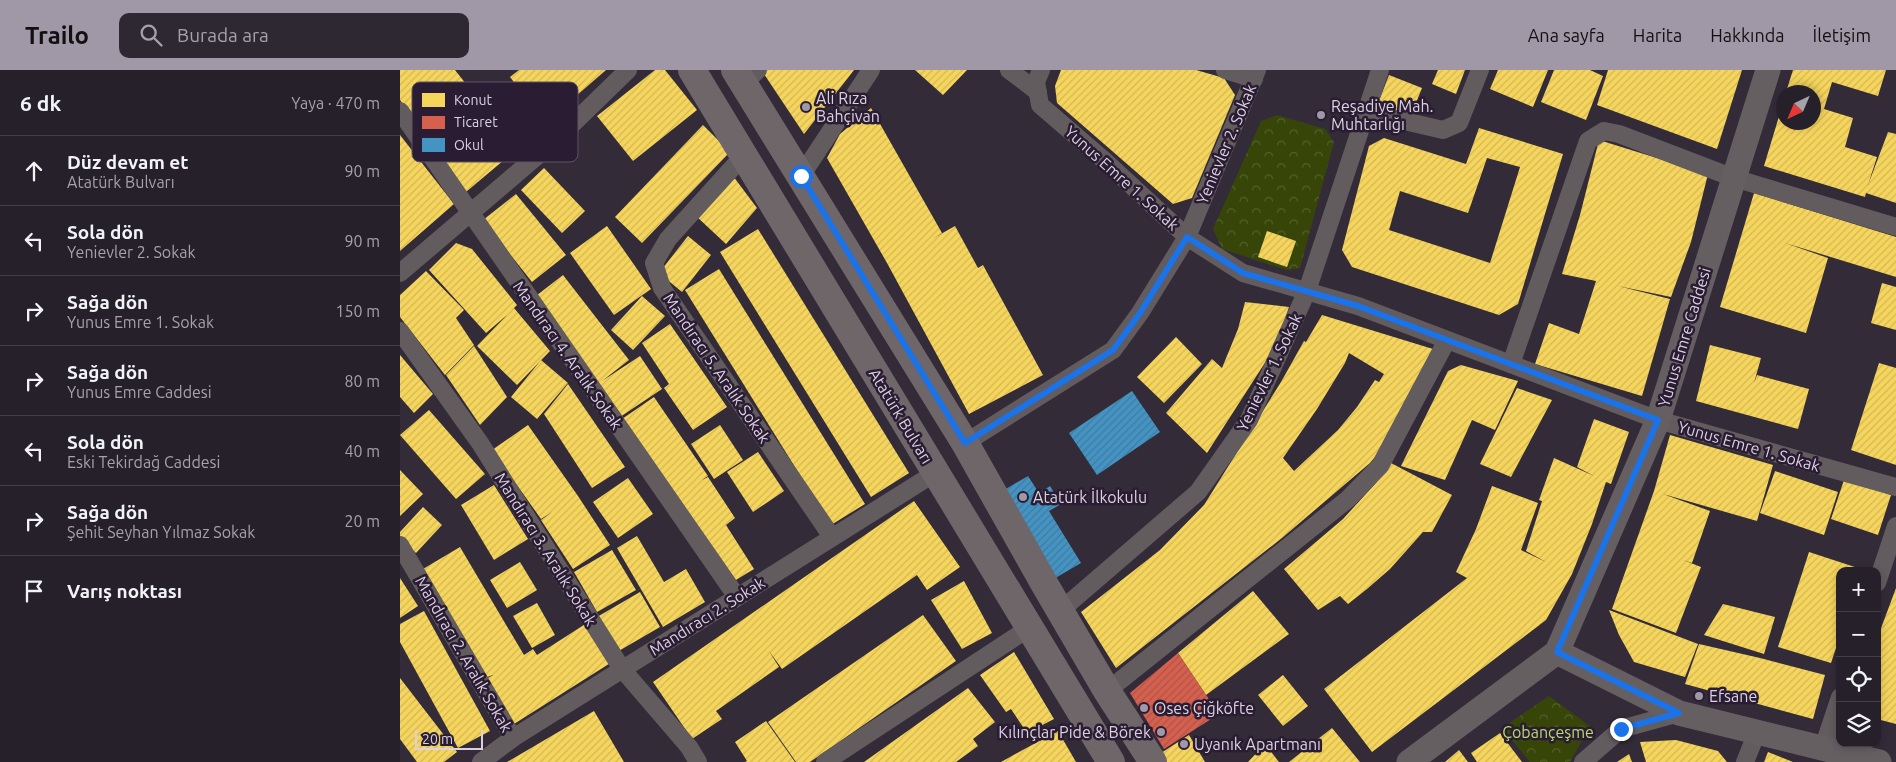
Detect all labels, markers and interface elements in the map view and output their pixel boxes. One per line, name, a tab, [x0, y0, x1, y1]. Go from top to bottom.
search box	[119, 13, 469, 58]
icon: search	[137, 21, 165, 49]
text: Trailo	[25, 22, 89, 49]
text: Burada ara	[177, 24, 269, 46]
text: Ana sayfa	[1528, 25, 1605, 45]
text: Harita	[1633, 25, 1682, 45]
text: Hakkında	[1710, 25, 1785, 45]
text: İletişim	[1813, 25, 1871, 45]
street label: Yenievler 2. Sokak	[1193, 81, 1259, 207]
legend	[412, 82, 578, 162]
north arrow	[1776, 85, 1821, 130]
place label: Ali Rıza Bahçivan	[816, 89, 880, 125]
text: 6 dk	[20, 91, 61, 115]
text: Konut	[454, 92, 493, 108]
text: Yaya · 470 m	[291, 94, 380, 112]
place label: Reşadiye Mah. Muhtarlığı	[1331, 97, 1434, 133]
marker: Ali Rıza Bahçivan	[800, 101, 812, 113]
marker: Reşadiye Mah. Muhtarlığı	[1315, 109, 1327, 121]
text: Ticaret	[454, 114, 498, 130]
street label: Yunus Emre 1. Sokak	[1061, 122, 1183, 234]
text: Okul	[454, 137, 484, 153]
text: Düz devam et	[67, 151, 188, 173]
icon: ahead	[20, 157, 48, 185]
text: 90 m	[344, 162, 380, 180]
route start	[790, 165, 813, 188]
text: Atatürk Bulvarı	[67, 173, 175, 191]
text: Sola dön	[67, 221, 144, 243]
icon: left	[20, 227, 48, 255]
text: 90 m	[344, 232, 380, 250]
text: Yenievler 2. Sokak	[67, 243, 196, 261]
street label: Yunus Emre Caddesi	[1654, 265, 1714, 409]
street label: Mandıracı 4. Aralık Sokak	[510, 277, 626, 433]
street label: Mandıracı 5. Aralık Sokak	[660, 290, 774, 446]
text: Sağa dön	[67, 291, 148, 313]
icon: right	[20, 297, 48, 325]
text: 150 m	[335, 302, 380, 320]
street label: Yenievler 1. Sokak	[1233, 310, 1305, 434]
text: Yunus Emre 1. Sokak	[67, 313, 214, 331]
text: Sağa dön	[67, 361, 148, 383]
street label: Atatürk Bulvarı	[866, 365, 936, 467]
icon: right	[20, 367, 48, 395]
text: 80 m	[344, 372, 380, 390]
text: Yunus Emre Caddesi	[67, 383, 212, 401]
street label: Yunus Emre 1. Sokak	[1676, 417, 1822, 475]
text: Sola dön	[67, 431, 144, 453]
icon: left	[20, 437, 48, 465]
text: 40 m	[344, 442, 380, 460]
text: Eski Tekirdağ Caddesi	[67, 453, 220, 471]
street label: Mandıracı 3. Aralık Sokak	[491, 469, 601, 629]
place label: Atatürk İlkokulu	[1033, 488, 1147, 506]
marker: Atatürk İlkokulu	[1017, 491, 1029, 503]
text: Sağa dön	[67, 501, 148, 523]
icon: right	[20, 507, 48, 535]
text: 20 m	[344, 512, 380, 530]
text: Şehit Seyhan Yılmaz Sokak	[67, 523, 255, 541]
map controls	[1836, 567, 1881, 747]
button: +	[1836, 567, 1881, 612]
street label: Mandıracı 2. Aralık Sokak	[412, 573, 516, 735]
street label: Mandıracı 2. Sokak	[646, 573, 768, 659]
icon: arrive	[20, 577, 48, 605]
text: Varış noktası	[67, 580, 182, 602]
button: −	[1836, 612, 1881, 657]
button: locate	[1836, 657, 1881, 702]
place label: Efsane	[1709, 687, 1757, 705]
marker: Efsane	[1693, 690, 1705, 702]
place label: Oses Çiğköfte	[1154, 699, 1254, 717]
marker: Oses Çiğköfte	[1138, 702, 1150, 714]
button: layers	[1836, 702, 1881, 747]
route end	[1610, 718, 1633, 741]
place label: Kılınçlar Pide & Börek	[998, 723, 1151, 741]
park label: Çobançeşme	[1502, 723, 1594, 741]
marker: Kılınçlar Pide & Börek	[1155, 726, 1167, 738]
scale bar	[415, 727, 482, 750]
text: 20 m	[422, 731, 453, 747]
place label: Uyanık Apartmanı	[1194, 735, 1321, 753]
marker: Uyanık Apartmanı	[1178, 738, 1190, 750]

